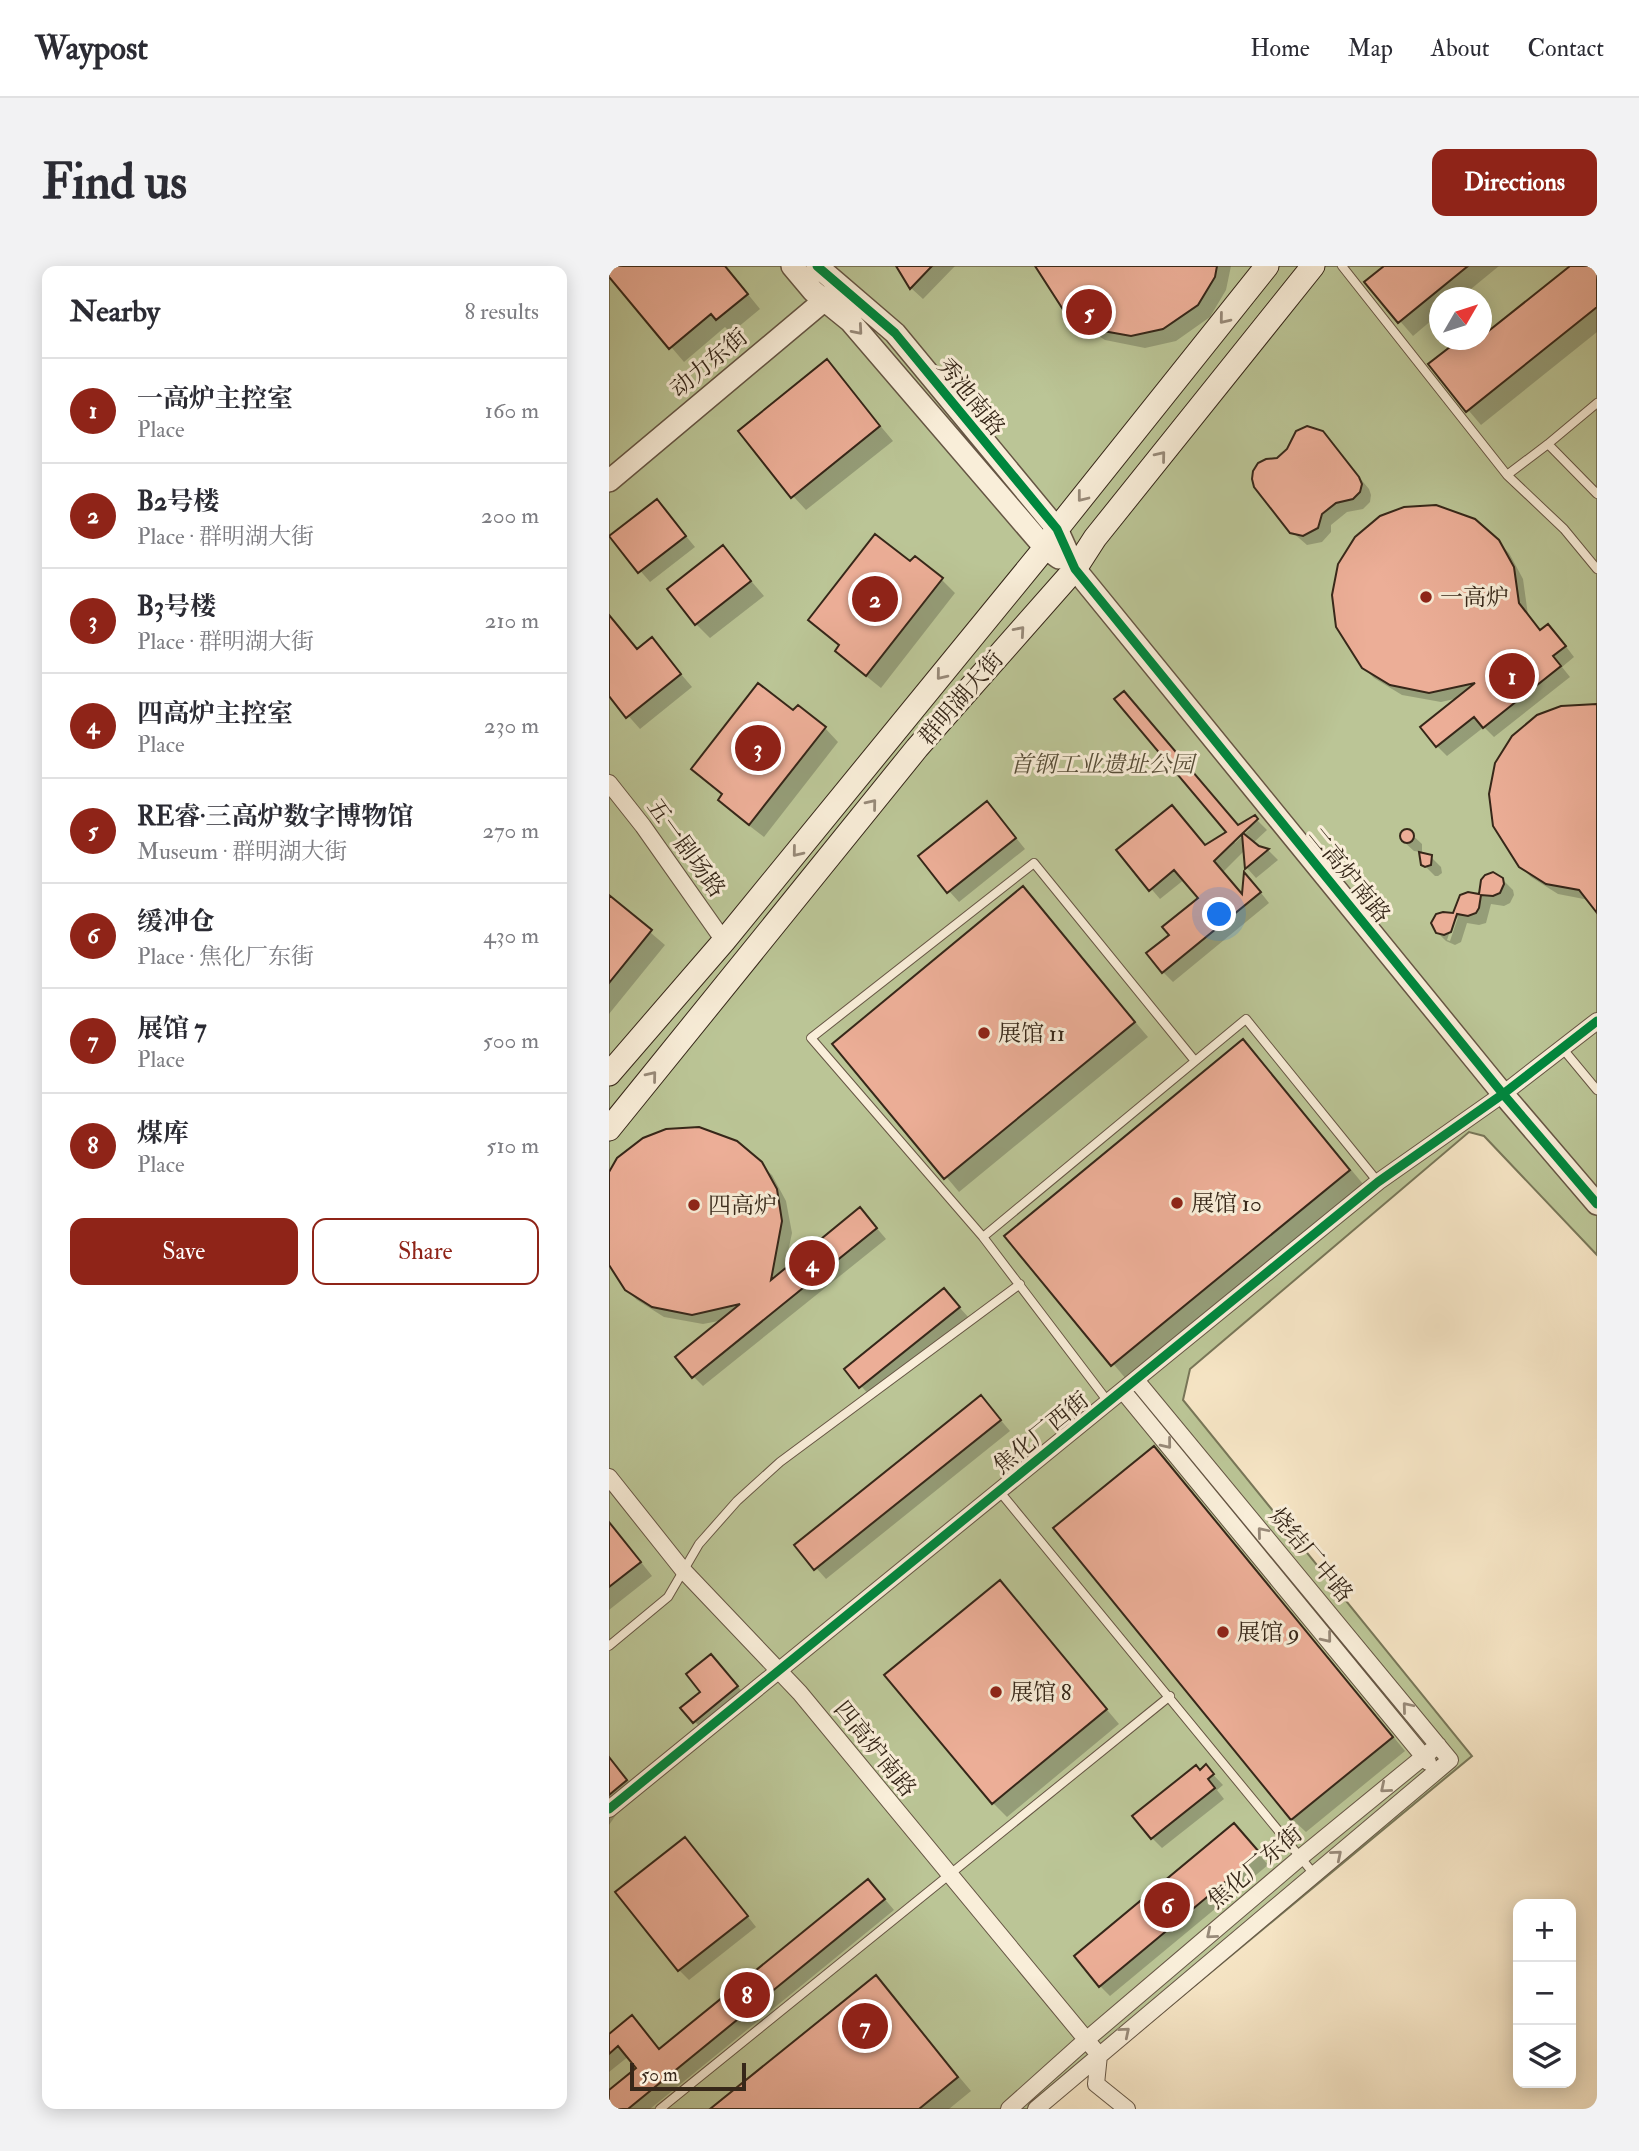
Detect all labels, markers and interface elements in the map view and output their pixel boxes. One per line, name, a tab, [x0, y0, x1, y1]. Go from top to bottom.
text: Waypost	[35, 28, 148, 69]
text: Home	[1250, 33, 1310, 64]
text: Map	[1348, 33, 1393, 64]
text: About	[1431, 33, 1490, 64]
text: Contact	[1528, 33, 1604, 64]
button: Directions	[1432, 149, 1597, 216]
text: Find us	[42, 152, 187, 213]
pin: 5	[1066, 286, 1112, 338]
north arrow	[1429, 287, 1492, 350]
text: Nearby	[70, 293, 160, 330]
text: 8 results	[464, 297, 539, 326]
one-way arrow	[1219, 311, 1232, 324]
street label: 动力东街	[664, 322, 754, 404]
one-way arrow	[850, 322, 862, 335]
street label: 秀池南路	[931, 352, 1011, 442]
text: 一高炉主控室	[137, 383, 293, 415]
text: 1	[89, 396, 97, 425]
text: 160 m	[485, 396, 539, 425]
text: Place	[137, 415, 185, 444]
one-way arrow	[1152, 452, 1165, 464]
text: B2号楼	[137, 486, 219, 518]
one-way arrow	[1078, 490, 1091, 502]
text: 2	[87, 501, 99, 530]
text: 200 m	[481, 501, 539, 530]
text: Place · 群明湖大街	[137, 522, 314, 551]
pin: 2	[852, 573, 898, 625]
place label: 一高炉	[1440, 583, 1509, 612]
marker: 一高炉	[1418, 589, 1434, 605]
text: B3号楼	[137, 591, 216, 623]
text: 3	[89, 606, 97, 635]
text: 210 m	[485, 606, 539, 635]
one-way arrow	[1012, 626, 1024, 639]
text: Place · 群明湖大街	[137, 627, 314, 656]
street label: 群明湖大街	[912, 645, 1010, 751]
pin: 1	[1489, 650, 1535, 702]
one-way arrow	[937, 667, 949, 680]
text: 四高炉主控室	[137, 698, 293, 730]
text: 4	[87, 711, 99, 740]
text: 230 m	[484, 711, 539, 740]
pin: 3	[735, 722, 781, 774]
text: Place	[137, 730, 185, 759]
park label: 首钢工业遗址公园	[1010, 750, 1198, 779]
street label: 五一剧场路	[640, 793, 732, 903]
one-way arrow	[864, 799, 876, 812]
text: RE睿·三高炉数字博物馆	[137, 801, 413, 833]
text: 5	[88, 816, 98, 845]
text: 270 m	[482, 816, 539, 845]
street label: 二高炉南路	[1302, 821, 1396, 929]
text: Museum · 群明湖大街	[137, 837, 347, 866]
one-way arrow	[793, 843, 805, 856]
your location	[1202, 897, 1236, 931]
text: 缓冲仓	[137, 906, 215, 938]
text: 6	[87, 921, 99, 950]
text: 430 m	[483, 921, 539, 950]
text: Place · 焦化厂东街	[137, 942, 314, 971]
text: 展馆 7	[137, 1013, 206, 1045]
place label: 展馆 11	[998, 1019, 1065, 1048]
marker: 展馆 11	[976, 1025, 992, 1041]
text: 7	[88, 1026, 98, 1055]
text: 500 m	[483, 1026, 539, 1055]
text: Place	[137, 1045, 185, 1074]
one-way arrow	[643, 1071, 656, 1083]
text: 煤库	[137, 1118, 189, 1150]
text: 8	[88, 1131, 98, 1160]
text: 510 m	[486, 1131, 539, 1160]
text: Place	[137, 1150, 185, 1179]
place label: 展馆 10	[1191, 1189, 1262, 1218]
place label: 四高炉	[708, 1191, 777, 1220]
marker: 展馆 10	[1169, 1195, 1185, 1211]
marker: 四高炉	[686, 1197, 702, 1213]
button: Save	[70, 1218, 298, 1285]
button: Share	[312, 1218, 539, 1285]
pin: 4	[789, 1237, 835, 1289]
street label: 焦化厂西街	[987, 1386, 1095, 1480]
one-way arrow	[1159, 1435, 1171, 1448]
street label: 烧结厂中路	[1263, 1502, 1359, 1608]
one-way arrow	[1258, 1527, 1271, 1540]
place label: 展馆 9	[1237, 1618, 1300, 1647]
marker: 展馆 9	[1215, 1624, 1231, 1640]
one-way arrow	[1319, 1630, 1331, 1643]
place label: 展馆 8	[1010, 1678, 1072, 1707]
marker: 展馆 8	[988, 1684, 1004, 1700]
street label: 四高炉南路	[828, 1695, 922, 1803]
one-way arrow	[1403, 1703, 1416, 1715]
one-way arrow	[1381, 1780, 1394, 1792]
street label: 焦化厂东街	[1202, 1819, 1308, 1915]
one-way arrow	[1329, 1851, 1342, 1863]
pin: 6	[1144, 1879, 1190, 1931]
map controls	[1513, 1899, 1576, 2088]
button: +	[1513, 1899, 1576, 1962]
one-way arrow	[1206, 1926, 1219, 1938]
button: −	[1513, 1962, 1576, 2025]
pin: 8	[724, 1969, 770, 2021]
pin: 7	[842, 2000, 888, 2052]
button: layers	[1513, 2025, 1576, 2088]
one-way arrow	[1117, 2028, 1130, 2041]
scale bar	[630, 2060, 745, 2092]
text: 50 m	[641, 2063, 678, 2087]

